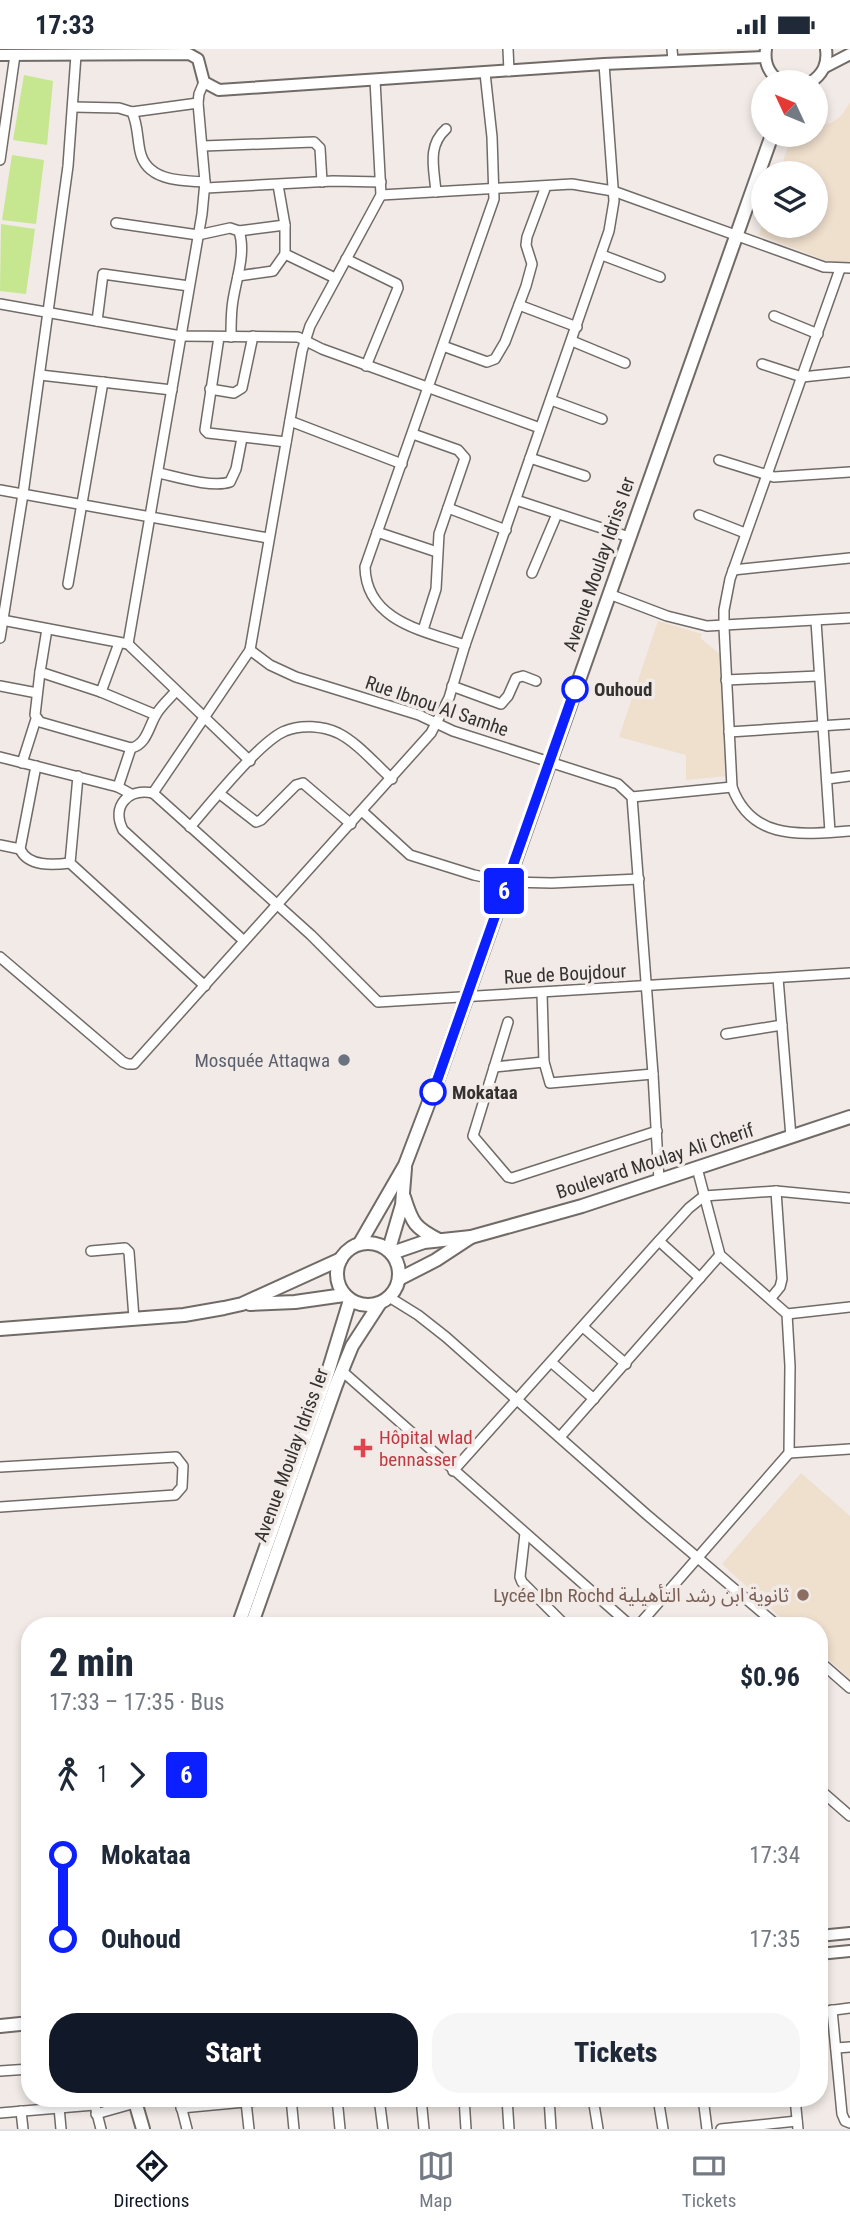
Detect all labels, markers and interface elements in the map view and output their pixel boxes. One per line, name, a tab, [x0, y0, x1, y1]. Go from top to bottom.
text: 17:33	[35, 10, 95, 40]
north arrow	[751, 70, 828, 147]
map controls	[751, 70, 828, 238]
button: layers	[751, 161, 828, 238]
street label: Avenue Moulay Idriss Ier	[558, 473, 640, 654]
street label: Rue Ibnou Al Samhe	[362, 671, 512, 741]
marker: Ouhoud	[562, 676, 588, 702]
place label: Ouhoud	[594, 678, 652, 701]
line badge: 6	[481, 868, 527, 914]
text: 6	[498, 877, 510, 905]
street label: Rue de Boujdour	[503, 959, 627, 989]
place label: Mosquée Attaqwa	[194, 1049, 330, 1072]
marker: Mosquée Attaqwa	[336, 1052, 352, 1068]
marker: Mokataa	[420, 1079, 446, 1105]
place label: Mokataa	[452, 1081, 518, 1104]
street label: Boulevard Moulay Ali Cherif	[553, 1118, 757, 1204]
street label: Avenue Moulay Idriss Ier	[249, 1365, 333, 1545]
place label: Hôpital wlad bennasser	[379, 1426, 473, 1471]
marker: Hôpital wlad bennasser	[353, 1438, 373, 1458]
place label: Lycée Ibn Rochd ثانوية ابن رشد التأهيلية	[493, 1584, 789, 1607]
marker: Lycée Ibn Rochd ثانوية ابن رشد التأهيلية	[795, 1587, 811, 1603]
text: 2 min	[49, 1641, 134, 1685]
text: $0.96	[740, 1662, 800, 1692]
text: 17:33 – 17:35 · Bus	[49, 1689, 225, 1716]
icon: walk	[49, 1756, 87, 1794]
icon: forward	[118, 1756, 156, 1794]
text: 1	[97, 1761, 108, 1788]
text: 6	[180, 1761, 193, 1789]
text: Mokataa	[101, 1840, 191, 1870]
text: 17:34	[749, 1842, 800, 1869]
text: Ouhoud	[101, 1924, 181, 1954]
text: 17:35	[749, 1926, 800, 1953]
button: Start	[49, 2013, 418, 2093]
button: Tickets	[432, 2013, 800, 2093]
tab: Directions	[114, 2147, 189, 2212]
tab: Map	[417, 2147, 455, 2212]
tab: Tickets	[682, 2147, 736, 2212]

